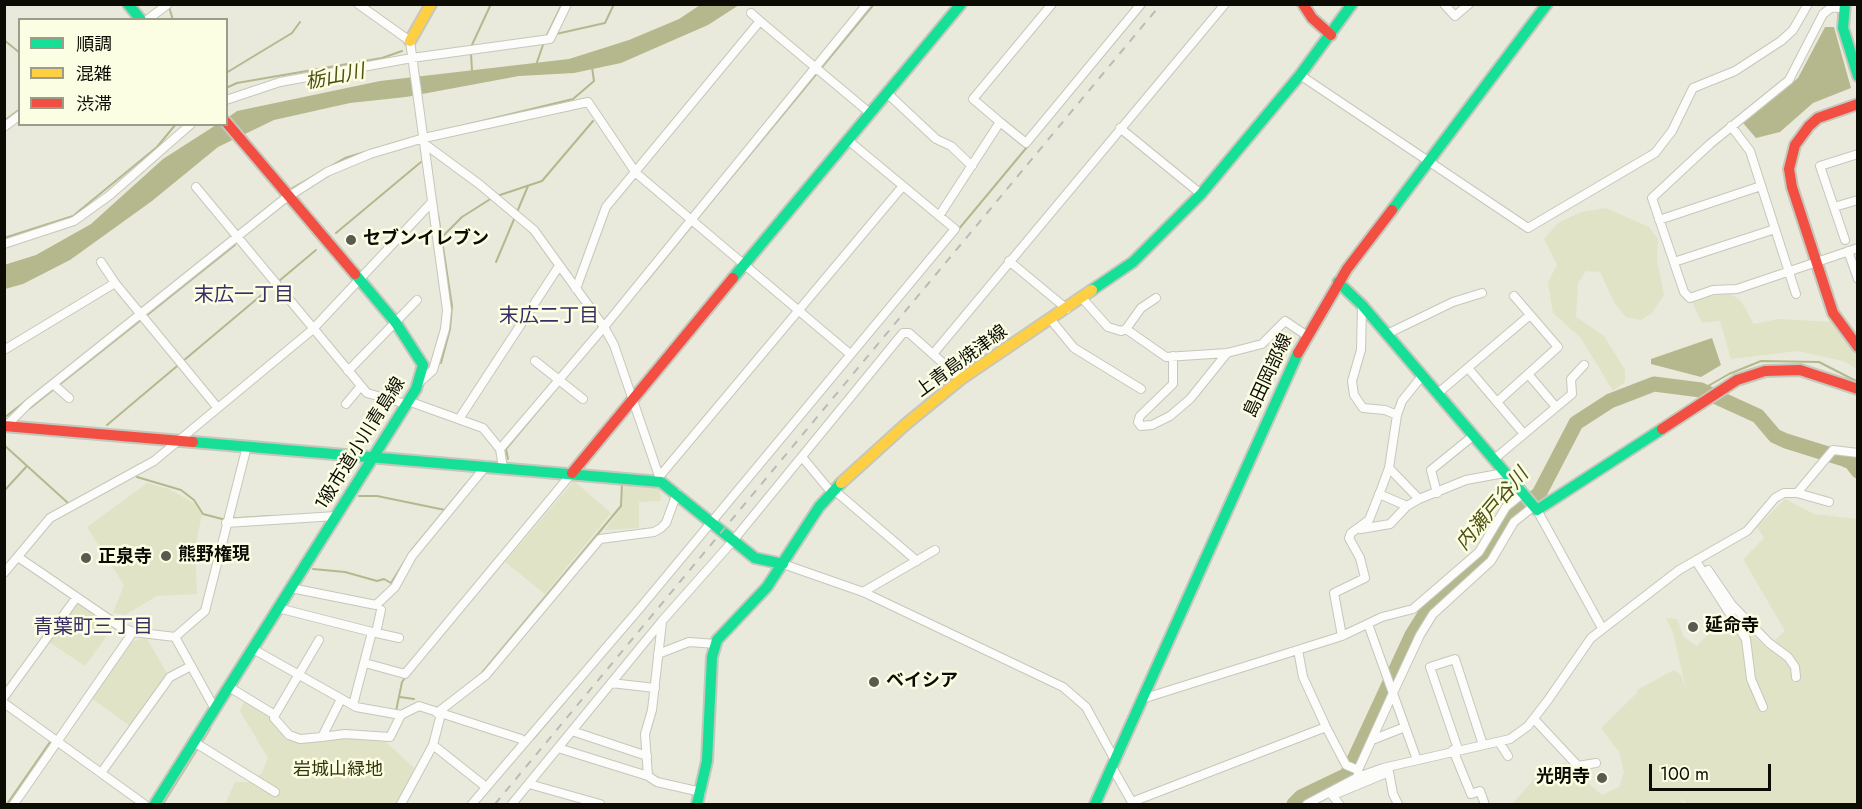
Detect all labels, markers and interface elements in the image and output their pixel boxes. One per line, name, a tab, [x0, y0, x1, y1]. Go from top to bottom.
legend	[18, 18, 228, 126]
text: 順調	[76, 31, 112, 57]
water label: 栃山川	[303, 60, 367, 96]
text: 混雑	[76, 61, 112, 87]
text: 渋滞	[76, 91, 112, 117]
place label: セブンイレブン	[363, 229, 489, 251]
marker: セブンイレブン	[344, 233, 358, 247]
district label: 末広一丁目	[194, 284, 294, 308]
district label: 末広二丁目	[499, 305, 599, 329]
street label: 上青島焼津線	[912, 322, 1012, 402]
street label: 島田岡部線	[1240, 331, 1298, 421]
street label: 1級市道小川青島線	[312, 374, 410, 514]
water label: 内瀬戸谷川	[1452, 464, 1534, 556]
place label: 熊野権現	[178, 545, 250, 567]
place label: 正泉寺	[98, 547, 152, 569]
marker: 熊野権現	[159, 549, 173, 563]
marker: 正泉寺	[79, 551, 93, 565]
district label: 青葉町三丁目	[33, 616, 153, 640]
place label: 延命寺	[1705, 616, 1759, 638]
marker: 延命寺	[1686, 620, 1700, 634]
place label: ベイシア	[886, 671, 958, 693]
marker: ベイシア	[867, 675, 881, 689]
scale bar	[1652, 752, 1774, 790]
park label: 岩城山緑地	[293, 760, 383, 782]
text: 100 m	[1660, 761, 1709, 787]
place label: 光明寺	[1536, 767, 1590, 789]
marker: 光明寺	[1595, 771, 1609, 785]

